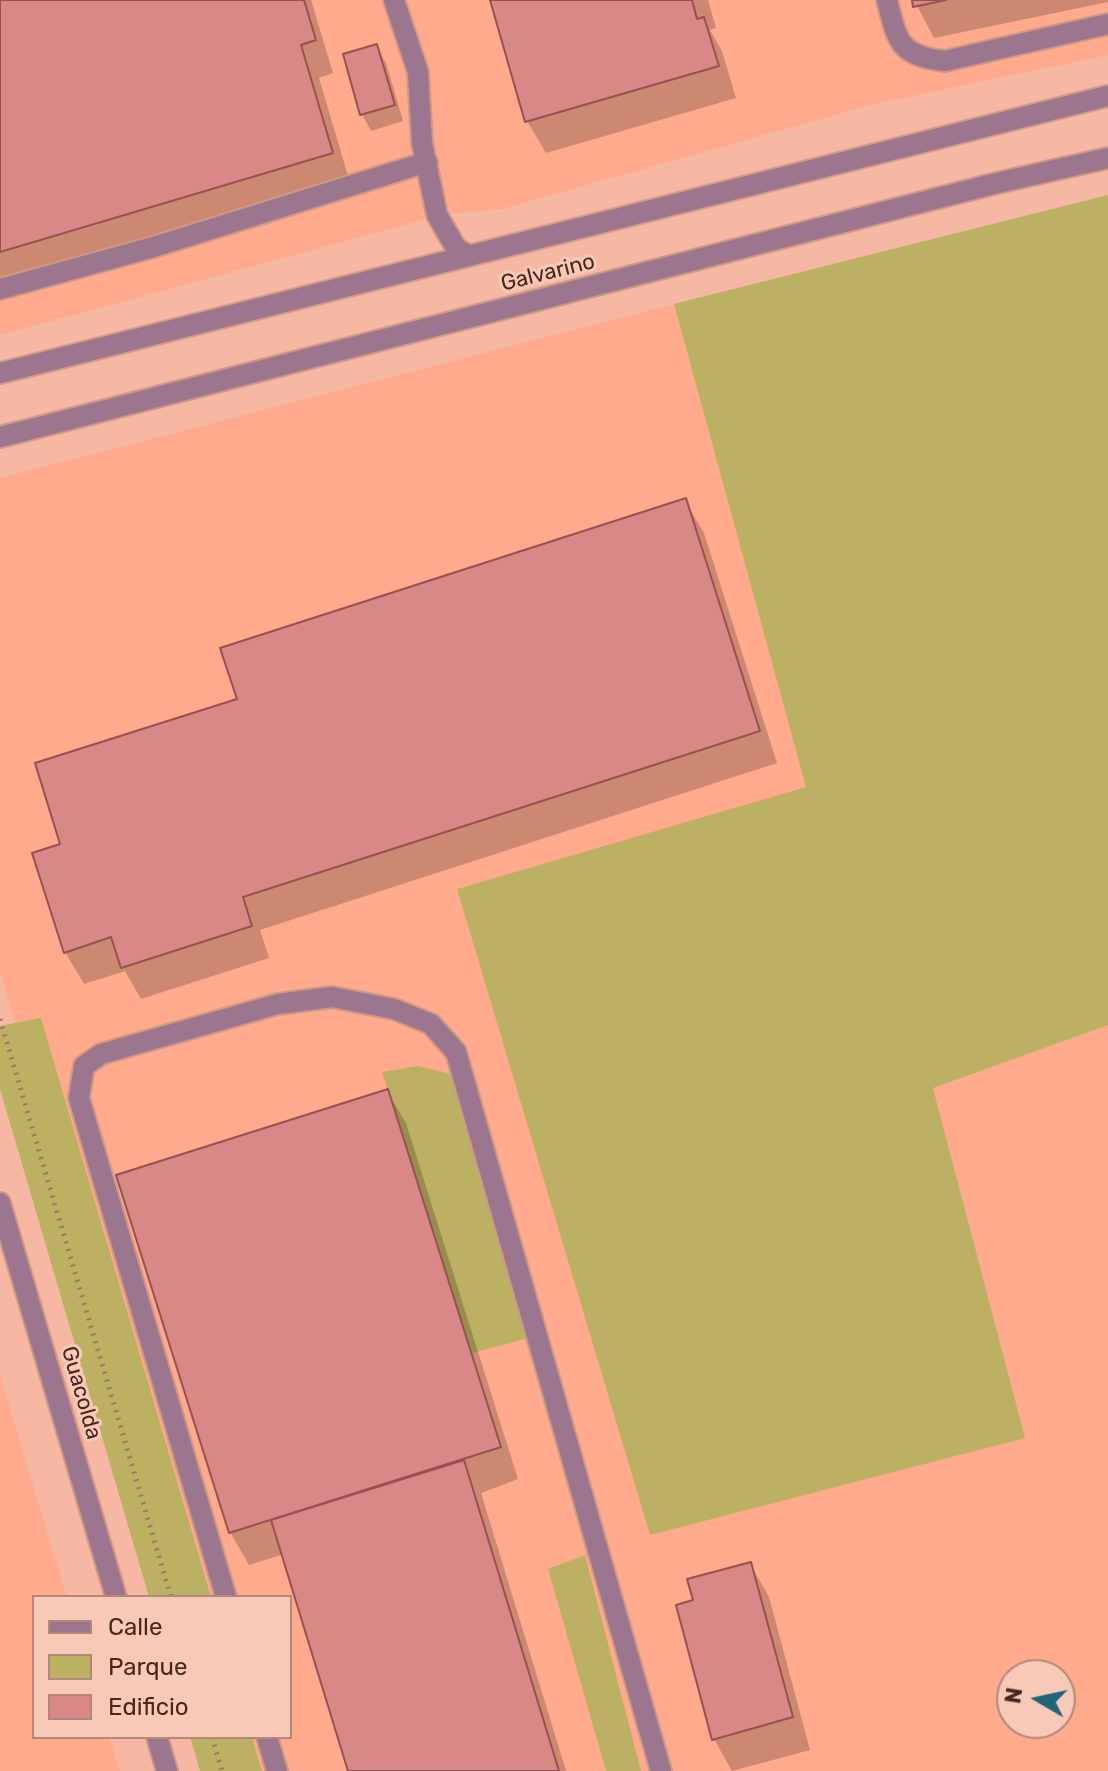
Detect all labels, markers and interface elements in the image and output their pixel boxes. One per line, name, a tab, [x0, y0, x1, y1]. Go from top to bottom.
street label: Galvarino	[498, 249, 598, 297]
street label: Guacolda	[55, 1343, 107, 1443]
legend	[32, 1595, 292, 1739]
text: Calle	[108, 1613, 162, 1641]
text: Parque	[108, 1653, 187, 1681]
north arrow	[996, 1659, 1076, 1739]
text: N	[999, 1686, 1028, 1705]
text: Edificio	[108, 1693, 189, 1721]

